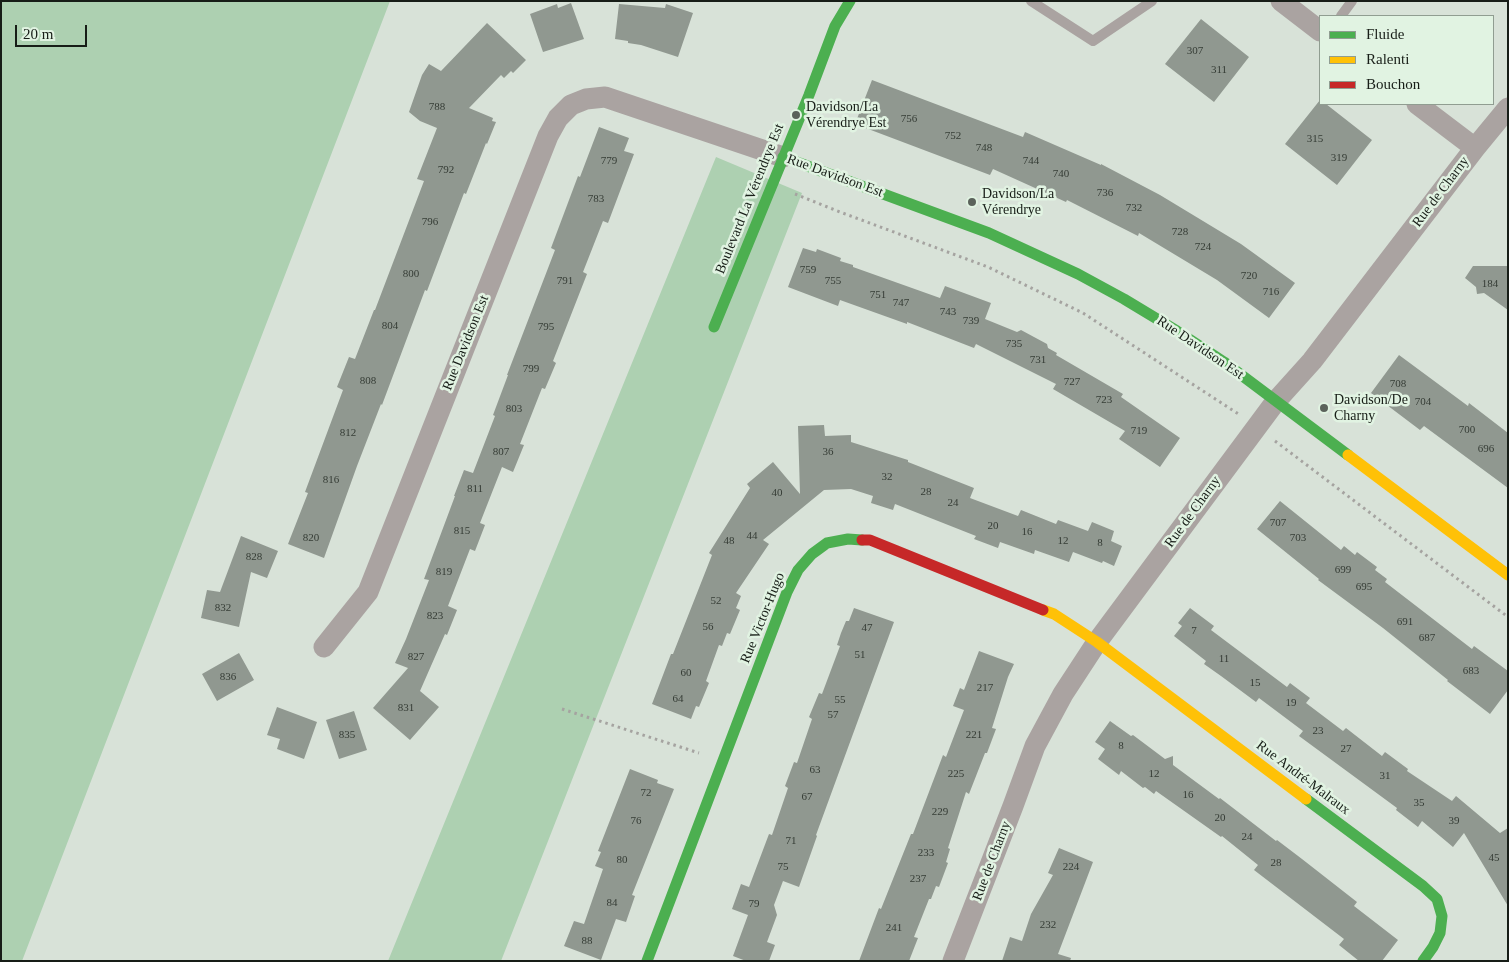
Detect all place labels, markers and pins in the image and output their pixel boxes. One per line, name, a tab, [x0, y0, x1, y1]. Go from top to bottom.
place label: Davidson/La Vérendrye Est	[806, 99, 886, 132]
marker: Davidson/La Vérendrye Est	[790, 109, 802, 121]
place label: Davidson/La Vérendrye	[982, 186, 1054, 218]
marker: Davidson/La Vérendrye	[966, 196, 978, 208]
place label: Davidson/De Charny	[1334, 392, 1408, 424]
marker: Davidson/De Charny	[1318, 402, 1330, 414]

